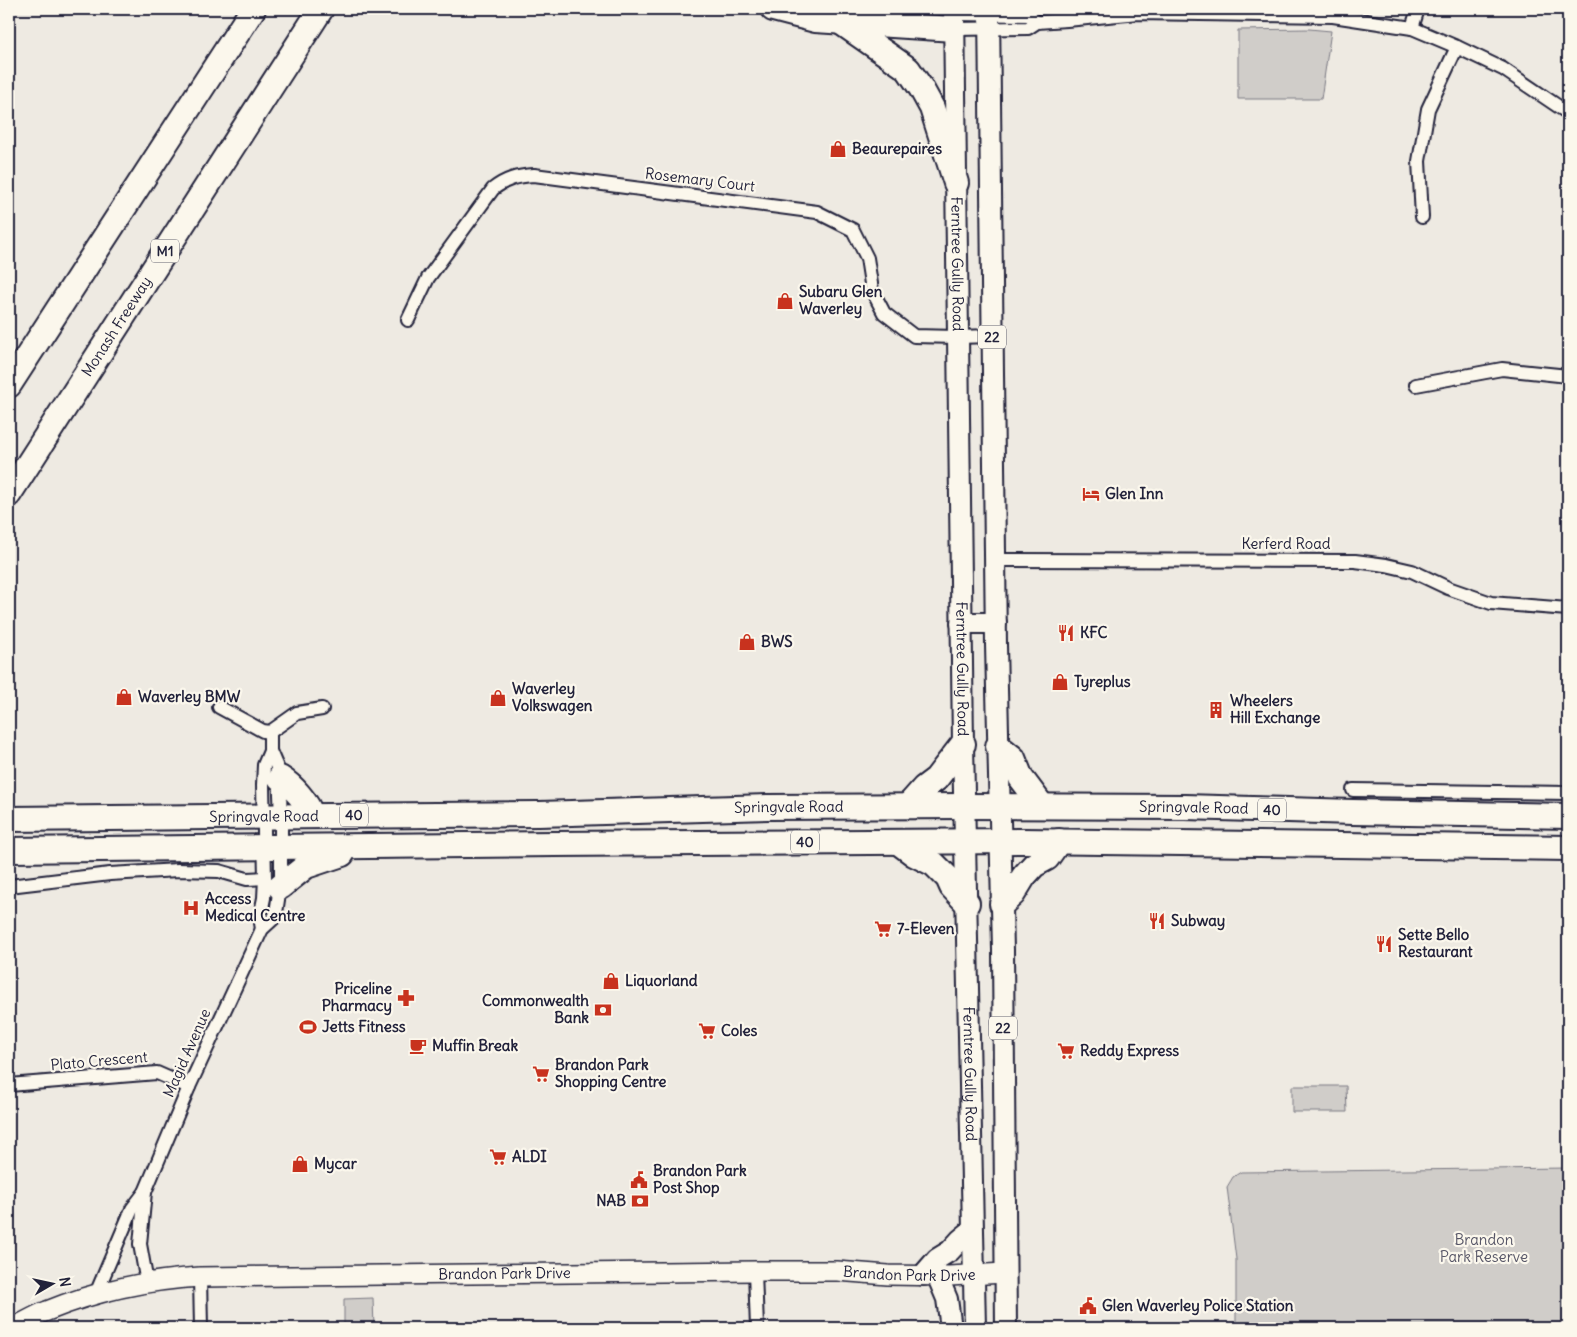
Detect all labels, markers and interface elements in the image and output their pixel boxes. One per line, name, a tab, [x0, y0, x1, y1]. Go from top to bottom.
shop icon: Beaurepaires	[828, 139, 848, 159]
place label: Beaurepaires	[852, 139, 942, 159]
street label: Rosemary Court	[644, 163, 756, 196]
street label: Ferntree Gully Road	[947, 197, 968, 332]
road number: M1	[151, 240, 179, 262]
street label: Monash Freeway	[77, 273, 155, 380]
place label: Subaru Glen Waverley	[799, 282, 883, 319]
shop icon: Subaru Glen Waverley	[775, 291, 795, 311]
road number: 22	[978, 326, 1006, 348]
hotel icon: Glen Inn	[1081, 484, 1101, 504]
place label: Glen Inn	[1105, 484, 1164, 503]
street label: Kerferd Road	[1241, 534, 1331, 553]
street label: Ferntree Gully Road	[952, 602, 973, 737]
restaurant icon: KFC	[1056, 623, 1076, 643]
place label: KFC	[1080, 623, 1108, 642]
shop icon: BWS	[737, 632, 757, 652]
place label: BWS	[761, 632, 793, 651]
shop icon: Tyreplus	[1050, 672, 1070, 692]
place label: Tyreplus	[1074, 672, 1131, 692]
place label: Waverley Volkswagen	[512, 679, 593, 716]
shop icon: Waverley BMW	[114, 687, 134, 707]
place label: Waverley BMW	[138, 687, 241, 707]
shop icon: Waverley Volkswagen	[488, 688, 508, 708]
place label: Wheelers Hill Exchange	[1230, 691, 1320, 728]
building icon: Wheelers Hill Exchange	[1206, 700, 1226, 720]
street label: Springvale Road	[734, 797, 844, 817]
street label: Springvale Road	[1139, 797, 1249, 818]
road number: 40	[1258, 798, 1286, 822]
road number: 40	[340, 804, 368, 826]
street label: Springvale Road	[209, 806, 319, 826]
road number: 40	[791, 830, 819, 854]
place label: Access Medical Centre	[205, 889, 305, 925]
hospital icon: Access Medical Centre	[181, 898, 201, 918]
restaurant icon: Subway	[1147, 911, 1167, 931]
place label: Subway	[1171, 911, 1225, 931]
supermarket icon: 7-Eleven	[873, 919, 893, 939]
place label: 7-Eleven	[897, 919, 955, 938]
place label: Sette Bello Restaurant	[1398, 925, 1474, 961]
restaurant icon: Sette Bello Restaurant	[1374, 934, 1394, 954]
shop icon: Liquorland	[601, 971, 621, 991]
place label: Liquorland	[625, 971, 698, 991]
place label: Priceline Pharmacy	[322, 979, 392, 1016]
pharmacy icon: Priceline Pharmacy	[396, 988, 416, 1008]
place label: Commonwealth Bank	[482, 991, 589, 1027]
bank icon: Commonwealth Bank	[593, 1000, 613, 1020]
street label: Magid Avenue	[159, 1006, 215, 1100]
street label: Ferntree Gully Road	[959, 1006, 981, 1142]
road number: 22	[989, 1016, 1017, 1040]
sports icon: Jetts Fitness	[298, 1017, 318, 1037]
place label: Jetts Fitness	[322, 1017, 406, 1036]
supermarket icon: Coles	[697, 1021, 717, 1041]
place label: Coles	[721, 1021, 758, 1040]
cafe icon: Muffin Break	[408, 1036, 428, 1056]
place label: Muffin Break	[432, 1036, 518, 1055]
supermarket icon: Reddy Express	[1056, 1041, 1076, 1061]
place label: Reddy Express	[1080, 1041, 1179, 1061]
street label: Plato Crescent	[50, 1047, 148, 1074]
place label: Brandon Park Shopping Centre	[555, 1055, 666, 1092]
supermarket icon: Brandon Park Shopping Centre	[531, 1064, 551, 1084]
supermarket icon: ALDI	[488, 1147, 508, 1167]
place label: ALDI	[512, 1147, 547, 1166]
shop icon: Mycar	[290, 1154, 310, 1174]
place label: Mycar	[314, 1154, 358, 1174]
place label: Brandon Park Post Shop	[653, 1161, 747, 1198]
public building icon: Brandon Park Post Shop	[629, 1170, 649, 1190]
place label: NAB	[596, 1191, 626, 1210]
bank icon: NAB	[630, 1191, 650, 1211]
park label: Brandon Park Reserve	[1440, 1230, 1528, 1266]
north arrow	[28, 1260, 78, 1310]
street label: Brandon Park Drive	[842, 1262, 976, 1285]
street label: Brandon Park Drive	[438, 1263, 571, 1283]
text: N	[55, 1276, 74, 1288]
public building icon: Glen Waverley Police Station	[1078, 1296, 1098, 1316]
place label: Glen Waverley Police Station	[1102, 1296, 1294, 1316]

